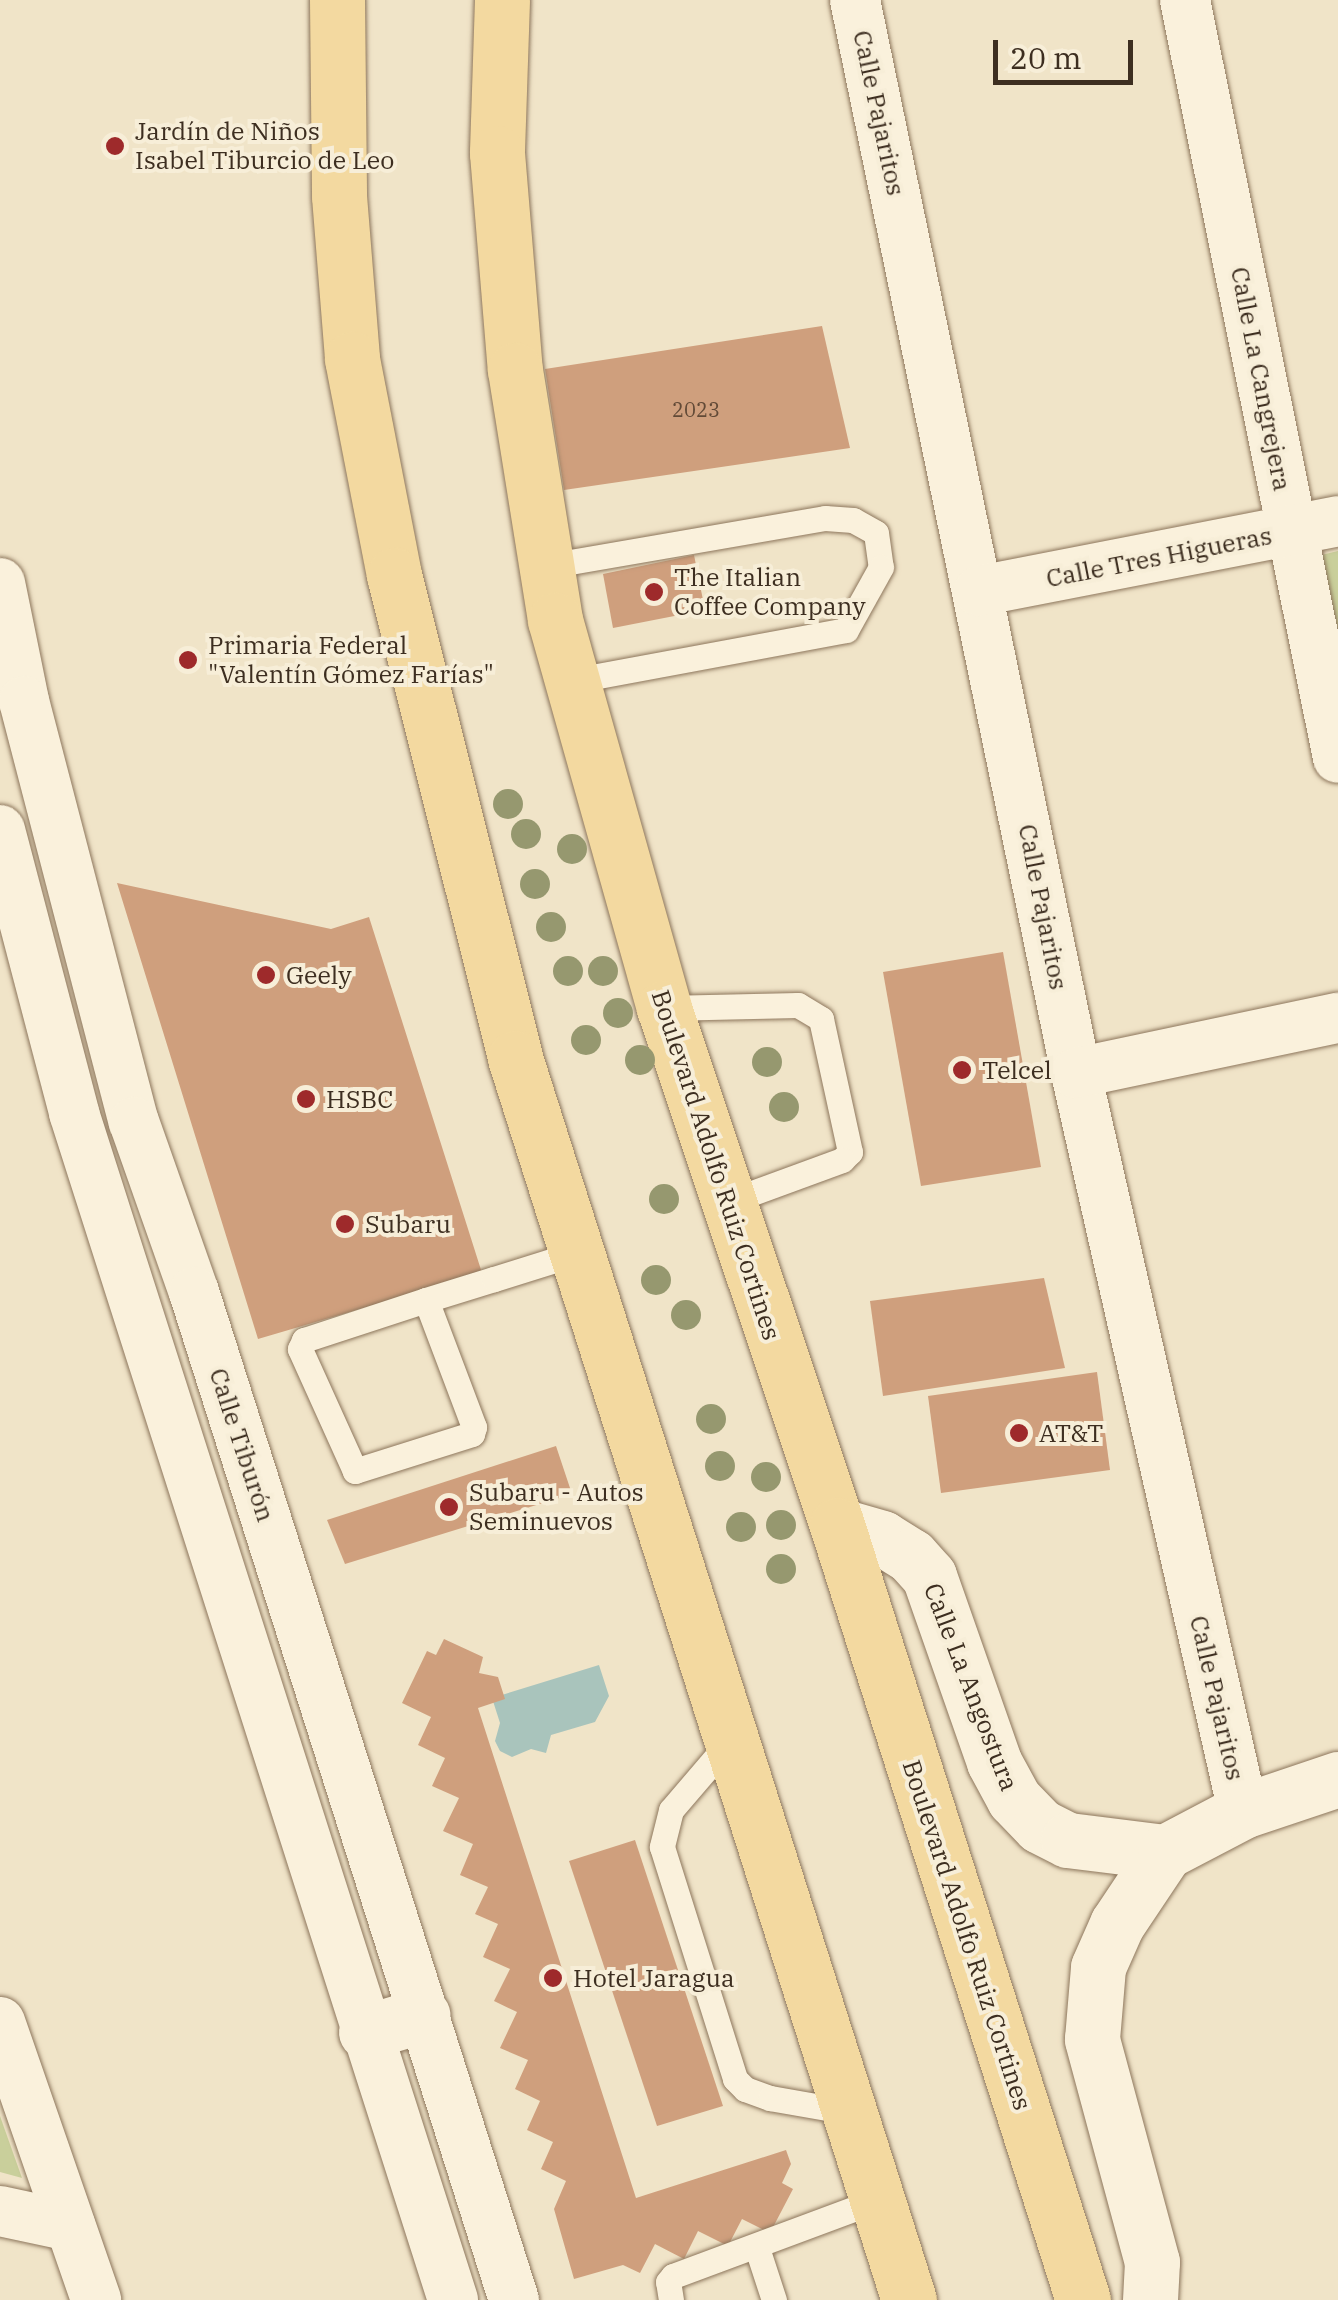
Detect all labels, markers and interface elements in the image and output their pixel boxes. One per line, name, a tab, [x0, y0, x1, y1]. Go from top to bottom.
scale bar	[998, 20, 1138, 82]
street label: Calle Pajaritos	[847, 28, 911, 198]
text: 20 m	[1010, 38, 1082, 77]
place label: Jardín de Niños Isabel Tiburcio de Leo	[135, 117, 394, 176]
marker: Jardín de Niños Isabel Tiburcio de Leo	[104, 135, 126, 157]
street label: Calle La Cangrejera	[1225, 264, 1297, 494]
house number: 2023	[672, 397, 720, 421]
street label: Calle Tres Higueras	[1044, 520, 1274, 594]
place label: The Italian Coffee Company	[674, 563, 866, 622]
marker: The Italian Coffee Company	[643, 581, 665, 603]
place label: Primaria Federal "Valentín Gómez Farías"	[208, 631, 494, 690]
marker: Primaria Federal "Valentín Gómez Farías"	[177, 649, 199, 671]
street label: Calle Pajaritos	[1012, 822, 1074, 992]
place label: Geely	[286, 960, 352, 990]
marker: Geely	[255, 964, 277, 986]
street label: Boulevard Adolfo Ruiz Cortines	[645, 986, 787, 1344]
place label: Telcel	[982, 1055, 1052, 1085]
marker: Telcel	[951, 1059, 973, 1081]
place label: HSBC	[326, 1084, 393, 1114]
marker: HSBC	[295, 1088, 317, 1110]
place label: Subaru	[365, 1209, 451, 1239]
marker: Subaru	[334, 1213, 356, 1235]
street label: Calle Tiburón	[203, 1364, 281, 1526]
place label: AT&T	[1039, 1418, 1103, 1448]
marker: AT&T	[1008, 1422, 1030, 1444]
place label: Subaru - Autos Seminuevos	[469, 1478, 644, 1537]
marker: Subaru - Autos Seminuevos	[438, 1496, 460, 1518]
street label: Calle La Angostura	[918, 1579, 1024, 1795]
street label: Calle Pajaritos	[1183, 1613, 1251, 1783]
street label: Boulevard Adolfo Ruiz Cortines	[896, 1756, 1038, 2114]
place label: Hotel Jaragua	[573, 1963, 735, 1993]
marker: Hotel Jaragua	[542, 1967, 564, 1989]

